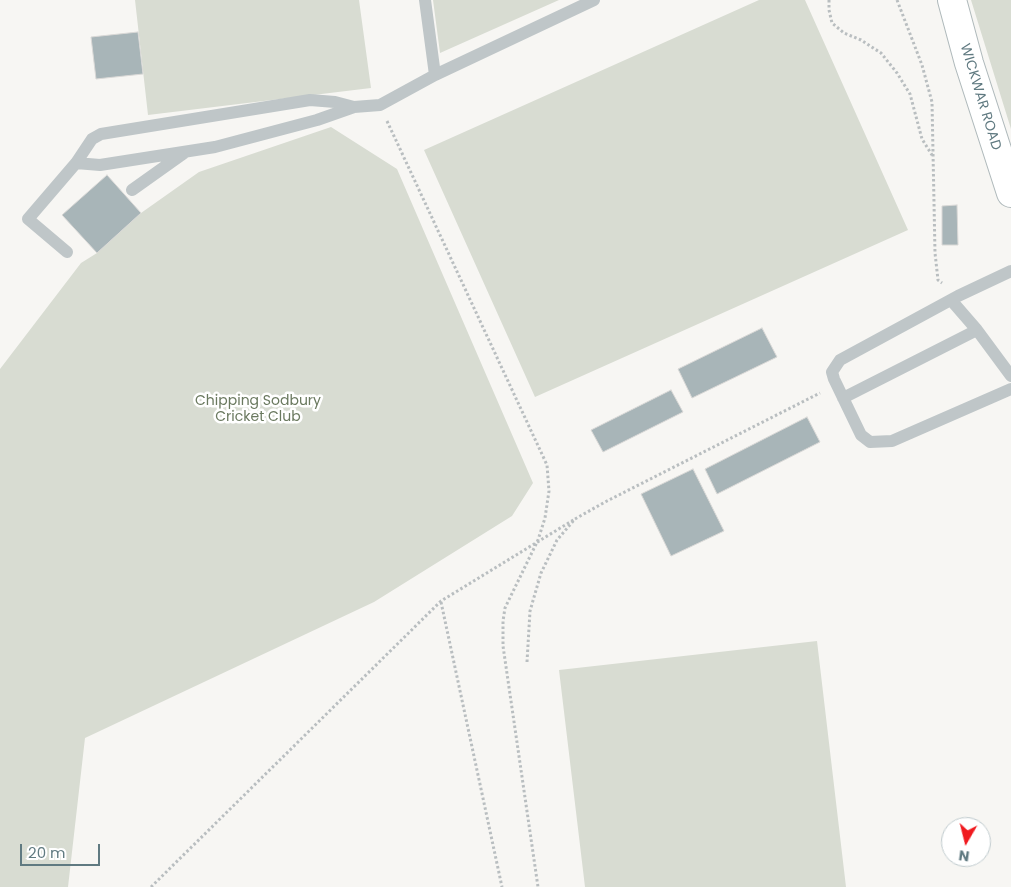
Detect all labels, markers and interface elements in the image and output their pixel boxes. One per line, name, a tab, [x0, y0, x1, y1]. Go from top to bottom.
street label: WICKWAR ROAD	[956, 42, 1004, 152]
park label: Chipping Sodbury Cricket Club	[195, 393, 321, 426]
north arrow	[941, 817, 991, 867]
scale bar	[22, 834, 102, 866]
text: 20 m	[28, 842, 66, 863]
text: N	[957, 845, 971, 866]

